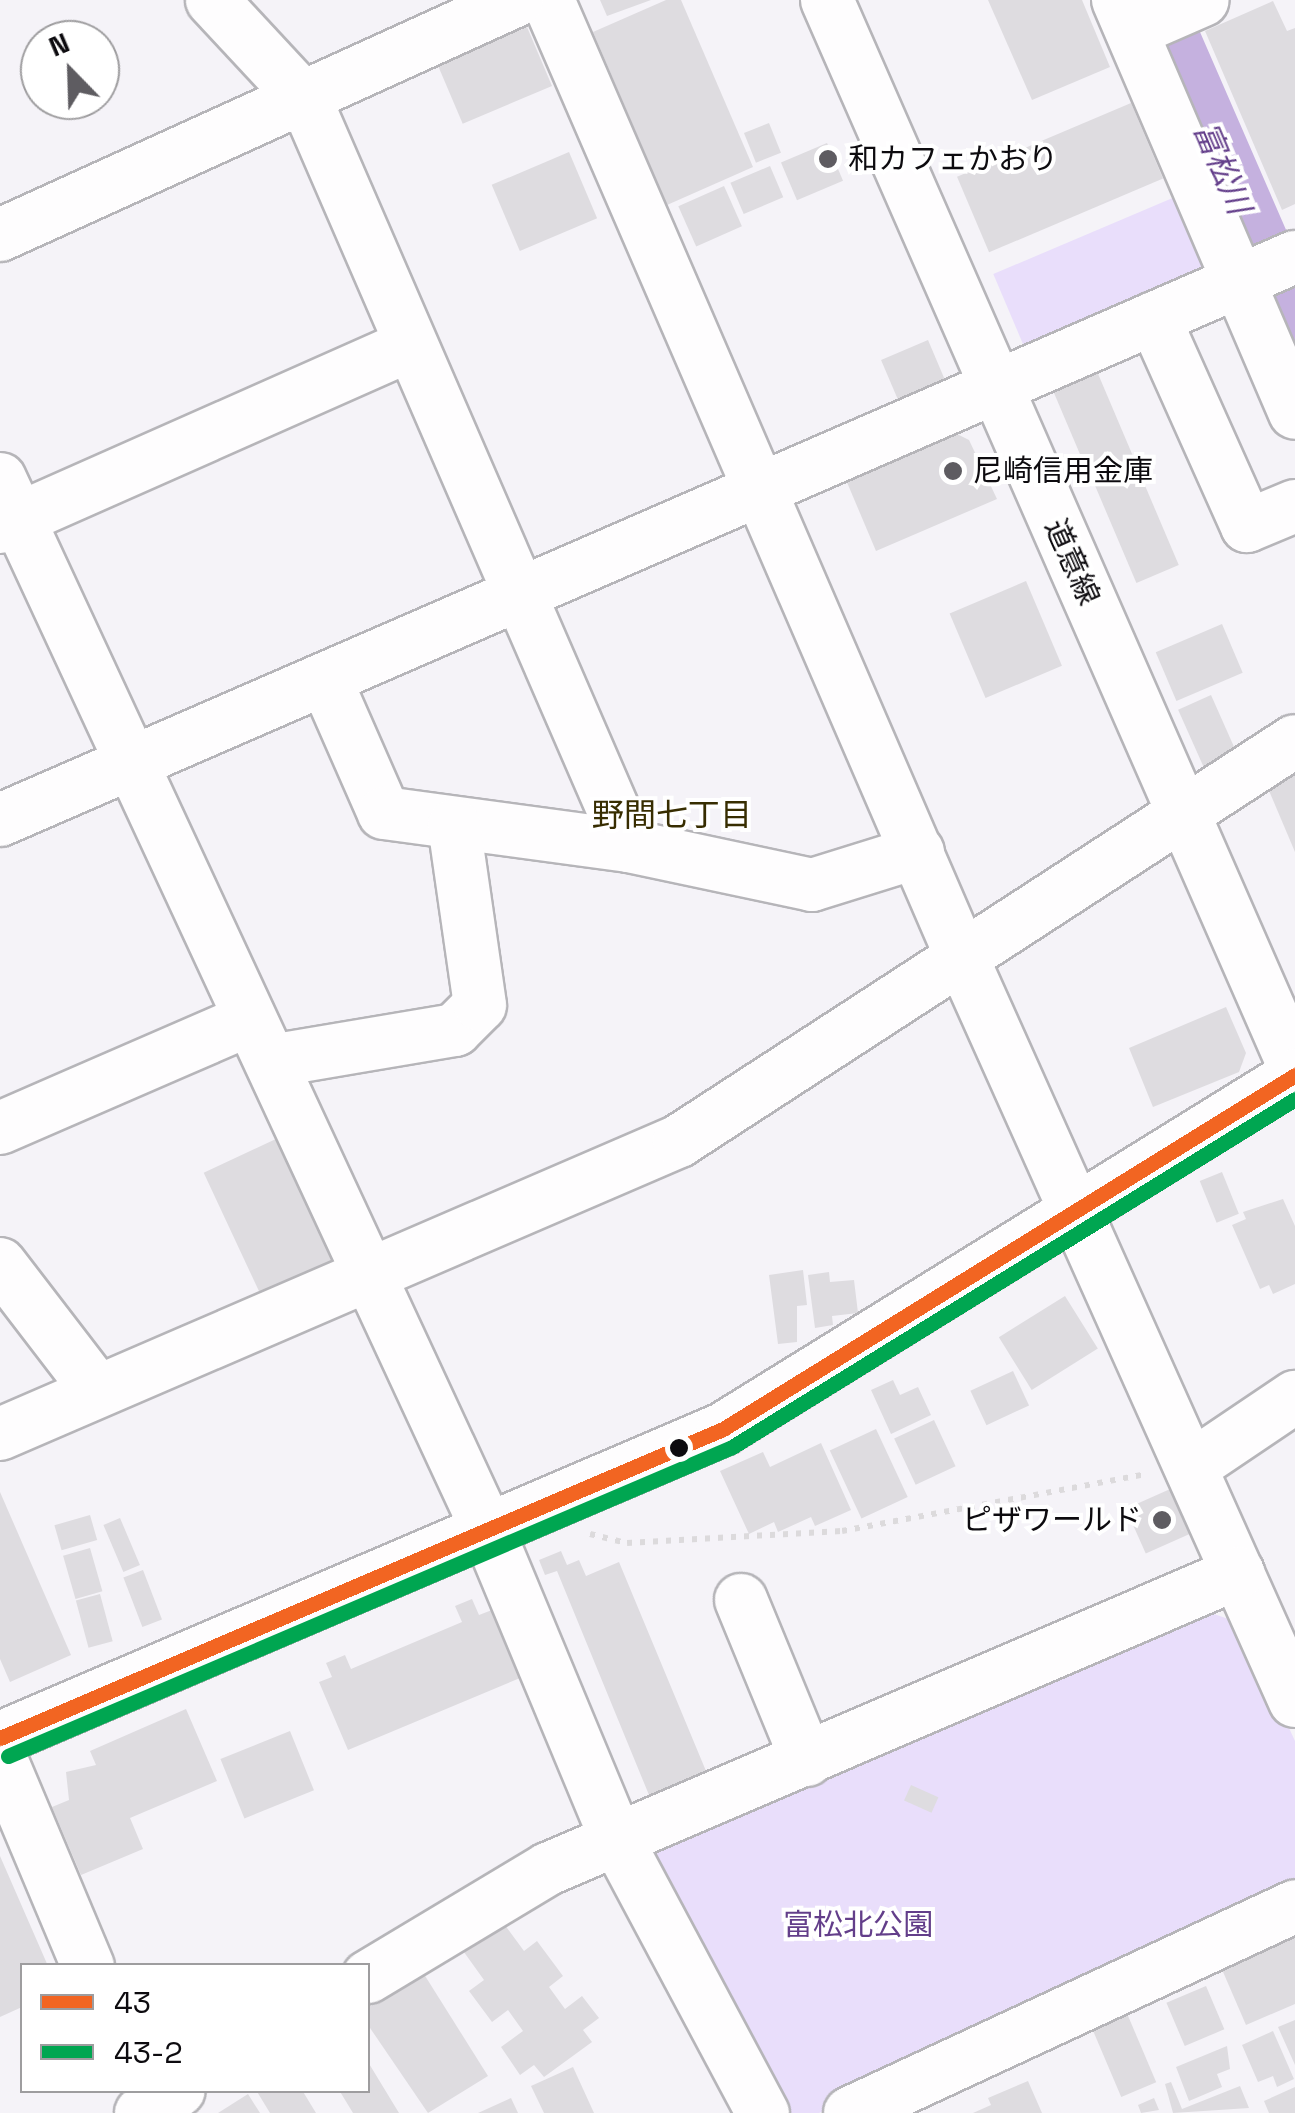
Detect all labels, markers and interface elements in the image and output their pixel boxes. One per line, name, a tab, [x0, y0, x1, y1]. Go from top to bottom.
north arrow	[20, 20, 120, 120]
text: N	[43, 24, 75, 64]
water label: 富松川	[1186, 116, 1258, 220]
place label: 和カフェかおり	[848, 141, 1058, 177]
marker: 和カフェかおり	[817, 148, 839, 170]
place label: 尼崎信用金庫	[973, 453, 1153, 489]
marker: 尼崎信用金庫	[942, 460, 964, 482]
street label: 道意線	[1037, 514, 1107, 610]
district label: 野間七丁目	[592, 796, 752, 834]
unlabelled marker	[669, 1438, 689, 1458]
place label: ピザワールド	[962, 1502, 1142, 1538]
marker: ピザワールド	[1151, 1509, 1173, 1531]
park label: 富松北公園	[783, 1907, 933, 1943]
legend	[20, 1963, 370, 2093]
text: 43	[114, 1983, 151, 2022]
text: 43-2	[114, 2033, 183, 2072]

